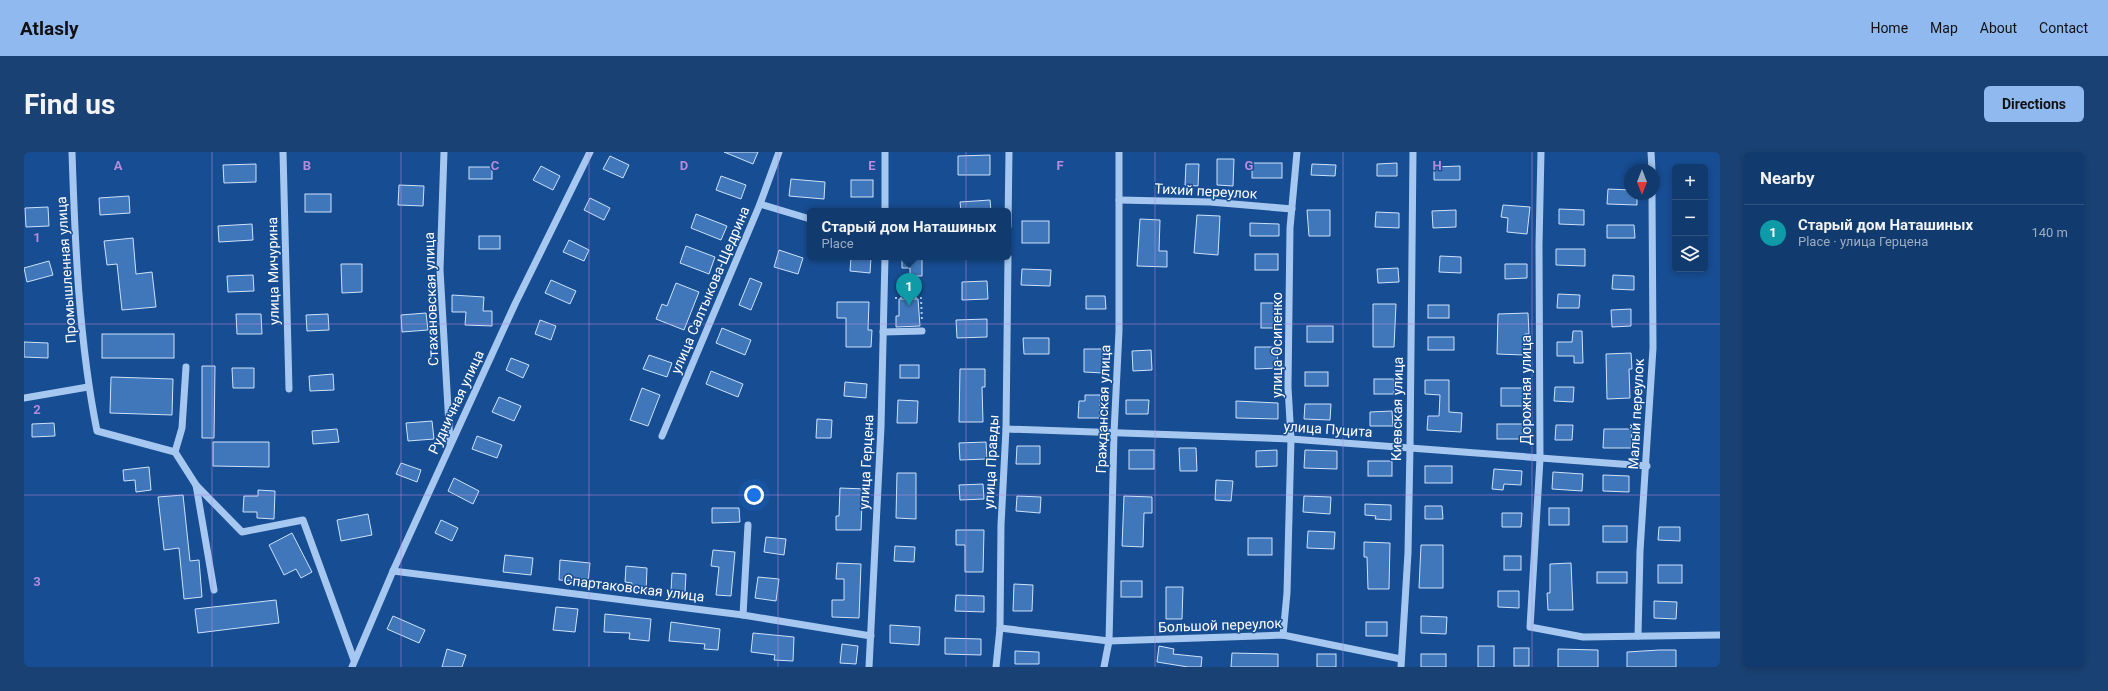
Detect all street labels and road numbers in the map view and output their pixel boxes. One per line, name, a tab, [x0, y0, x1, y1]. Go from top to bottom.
street label: Тихий переулок	[1154, 180, 1258, 202]
street label: Промышленная улица	[53, 196, 79, 344]
street label: улица Салтыкова-Щедрина	[667, 204, 753, 376]
street label: улица Мичурина	[264, 217, 282, 325]
street label: Стахановская улица	[421, 232, 441, 366]
street label: улица Осипенко	[1269, 292, 1285, 398]
street label: Дорожная улица	[1518, 335, 1534, 445]
street label: Гражданская улица	[1093, 344, 1113, 474]
street label: Рудничная улица	[425, 348, 487, 456]
street label: Киевская улица	[1388, 357, 1406, 461]
street label: Малый переулок	[1625, 358, 1647, 470]
street label: улица Герцена	[856, 414, 876, 510]
street label: улица Правды	[981, 414, 1001, 510]
street label: улица Пуцита	[1283, 418, 1373, 440]
street label: Спартаковская улица	[563, 571, 705, 605]
street label: Большой переулок	[1158, 615, 1283, 635]

